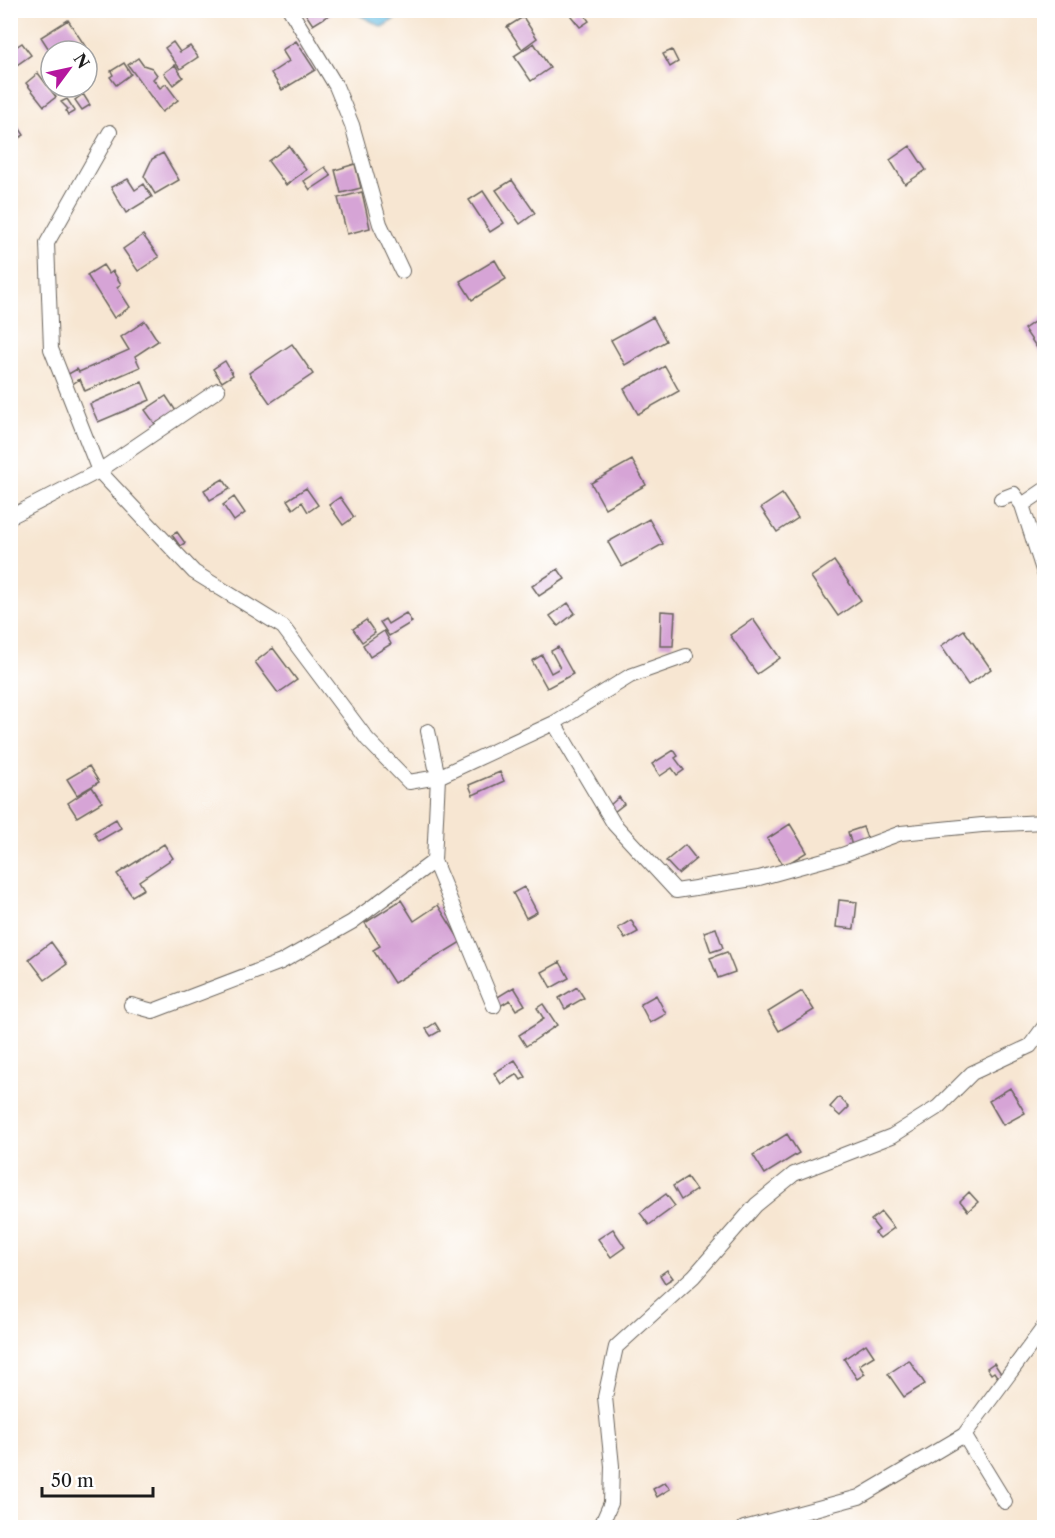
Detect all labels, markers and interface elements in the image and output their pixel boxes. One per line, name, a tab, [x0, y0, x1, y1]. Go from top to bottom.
north arrow	[39, 39, 99, 99]
text: N	[69, 50, 94, 72]
scale bar	[42, 1460, 153, 1498]
text: 50 m	[51, 1470, 94, 1492]

